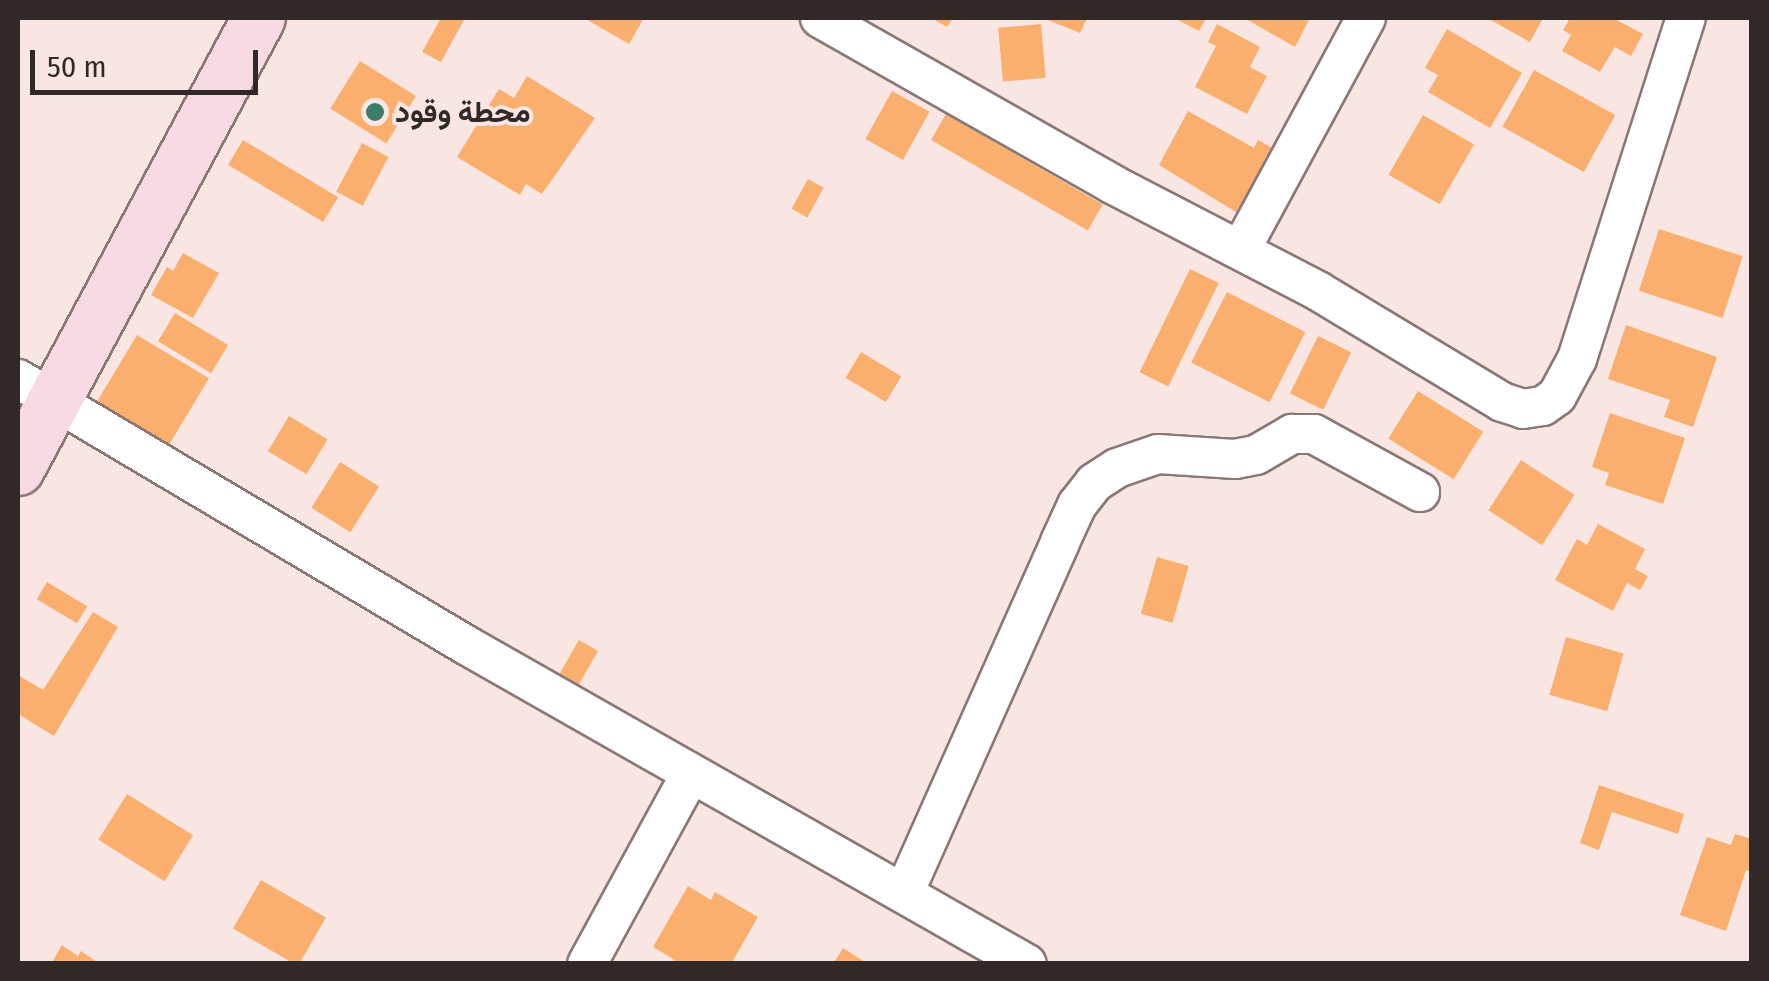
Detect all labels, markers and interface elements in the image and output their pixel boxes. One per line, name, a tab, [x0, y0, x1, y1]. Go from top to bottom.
scale bar	[35, 30, 262, 92]
text: 50 m	[47, 49, 107, 85]
place label: محطة وقود	[395, 94, 531, 130]
marker: محطة وقود	[364, 101, 386, 123]

